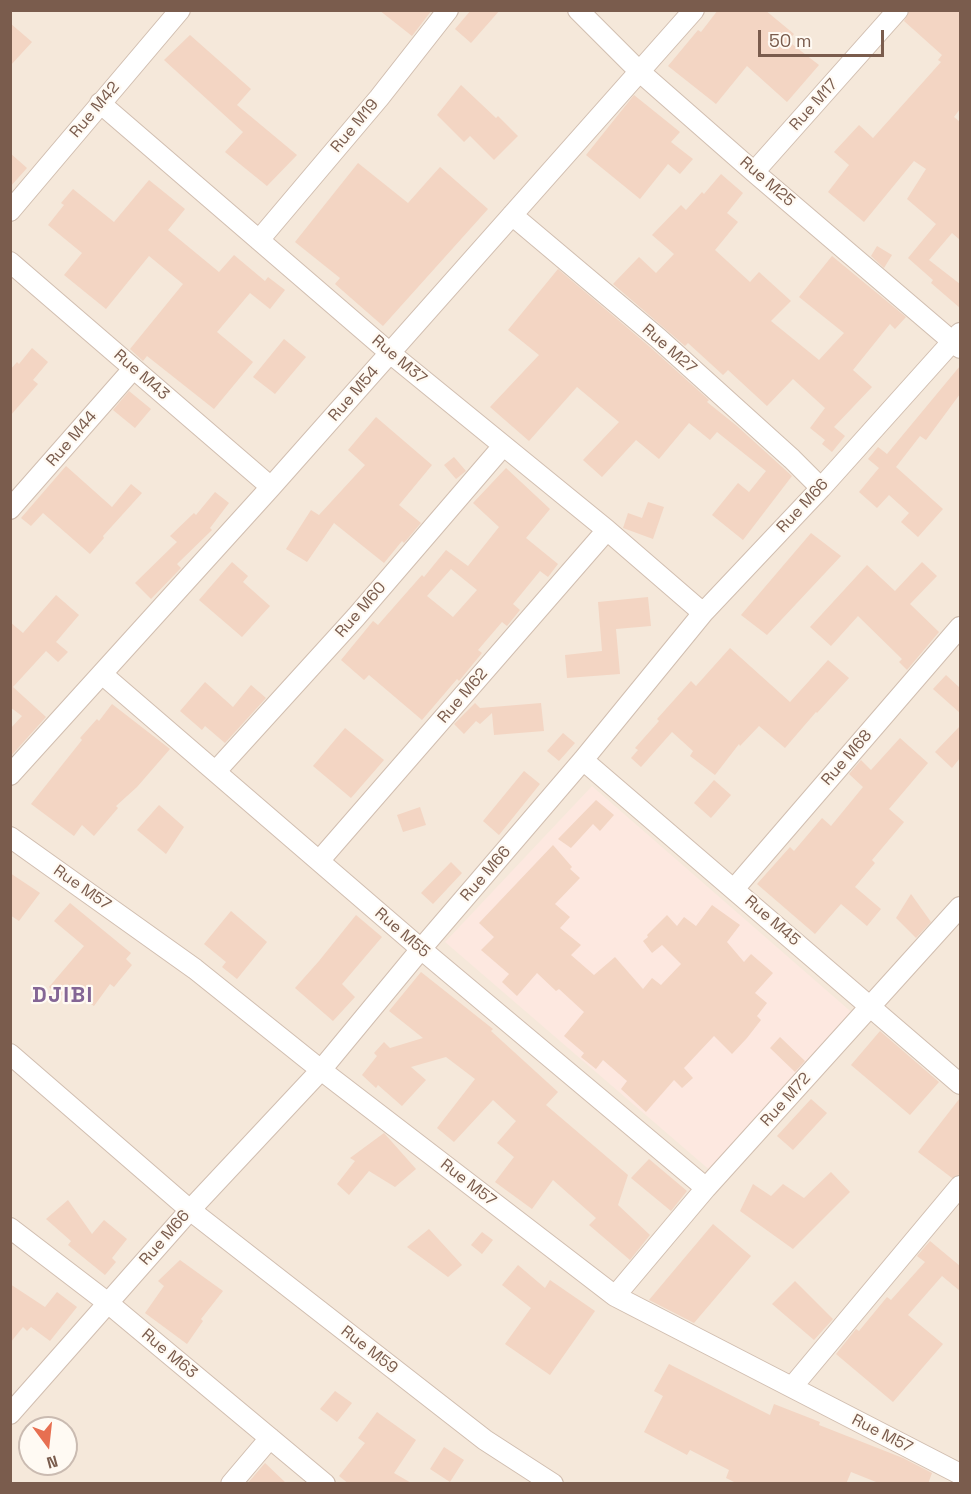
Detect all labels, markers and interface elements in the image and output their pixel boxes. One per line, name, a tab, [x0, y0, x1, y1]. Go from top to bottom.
scale bar	[761, 18, 887, 56]
text: 50 m	[769, 29, 811, 52]
street label: Rue M17	[786, 75, 842, 135]
street label: Rue M42	[66, 78, 124, 142]
street label: Rue M19	[327, 95, 383, 157]
street label: Rue M25	[736, 153, 798, 211]
street label: Rue M27	[638, 320, 700, 378]
street label: Rue M37	[368, 331, 430, 389]
street label: Rue M43	[109, 346, 173, 404]
street label: Rue M54	[325, 362, 383, 426]
street label: Rue M44	[43, 407, 101, 471]
street label: Rue M66	[773, 475, 833, 537]
street label: Rue M60	[332, 578, 390, 642]
street label: Rue M62	[434, 665, 492, 727]
street label: Rue M68	[818, 726, 876, 790]
street label: Rue M66	[457, 842, 515, 906]
street label: Rue M57	[50, 861, 114, 915]
street label: Rue M45	[740, 892, 804, 950]
street label: Rue M55	[371, 904, 433, 962]
district label: DJIBI	[32, 983, 94, 1009]
street label: Rue M72	[757, 1069, 815, 1131]
street label: Rue M57	[436, 1155, 500, 1211]
street label: Rue M66	[136, 1206, 194, 1270]
street label: Rue M59	[337, 1322, 401, 1378]
street label: Rue M63	[137, 1325, 201, 1383]
street label: Rue M57	[848, 1411, 916, 1457]
north arrow	[18, 1416, 78, 1476]
text: N	[44, 1450, 60, 1473]

